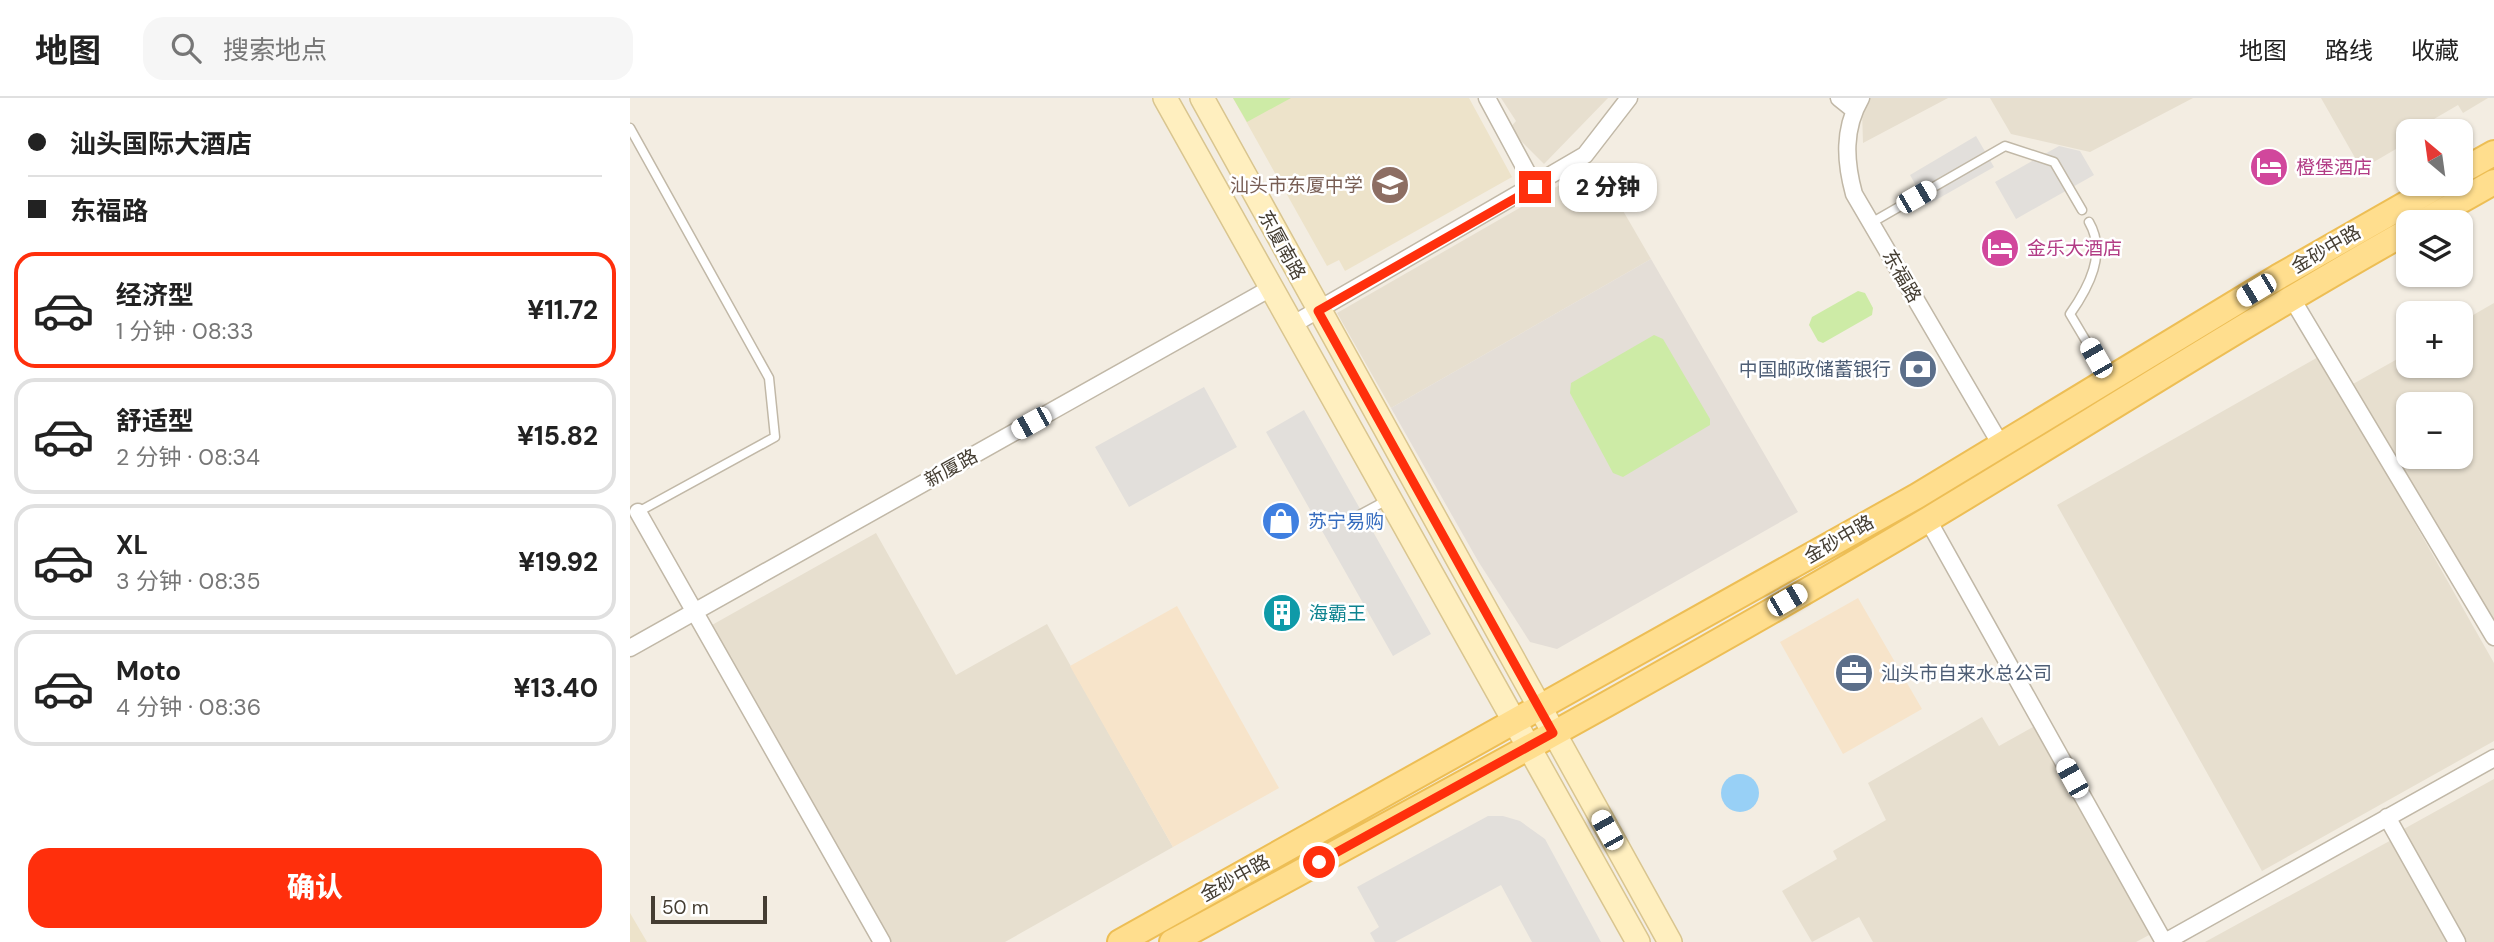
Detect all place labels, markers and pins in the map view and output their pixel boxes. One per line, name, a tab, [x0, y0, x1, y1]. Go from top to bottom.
hotel icon: 橙堡酒店	[2248, 146, 2290, 188]
place label: 橙堡酒店	[2296, 155, 2372, 180]
school or university icon: 汕头市东厦中学	[1369, 164, 1411, 206]
place label: 汕头市东厦中学	[1230, 173, 1363, 198]
hotel icon: 金乐大酒店	[1979, 227, 2021, 269]
place label: 金乐大酒店	[2027, 236, 2122, 261]
bank icon: 中国邮政储蓄银行	[1897, 348, 1939, 390]
place label: 中国邮政储蓄银行	[1739, 357, 1891, 382]
shop icon: 苏宁易购	[1260, 500, 1302, 542]
place label: 苏宁易购	[1308, 509, 1384, 534]
building icon: 海霸王	[1261, 592, 1303, 634]
place label: 海霸王	[1309, 601, 1366, 626]
office icon: 汕头市自来水总公司	[1833, 652, 1875, 694]
place label: 汕头市自来水总公司	[1881, 661, 2052, 686]

